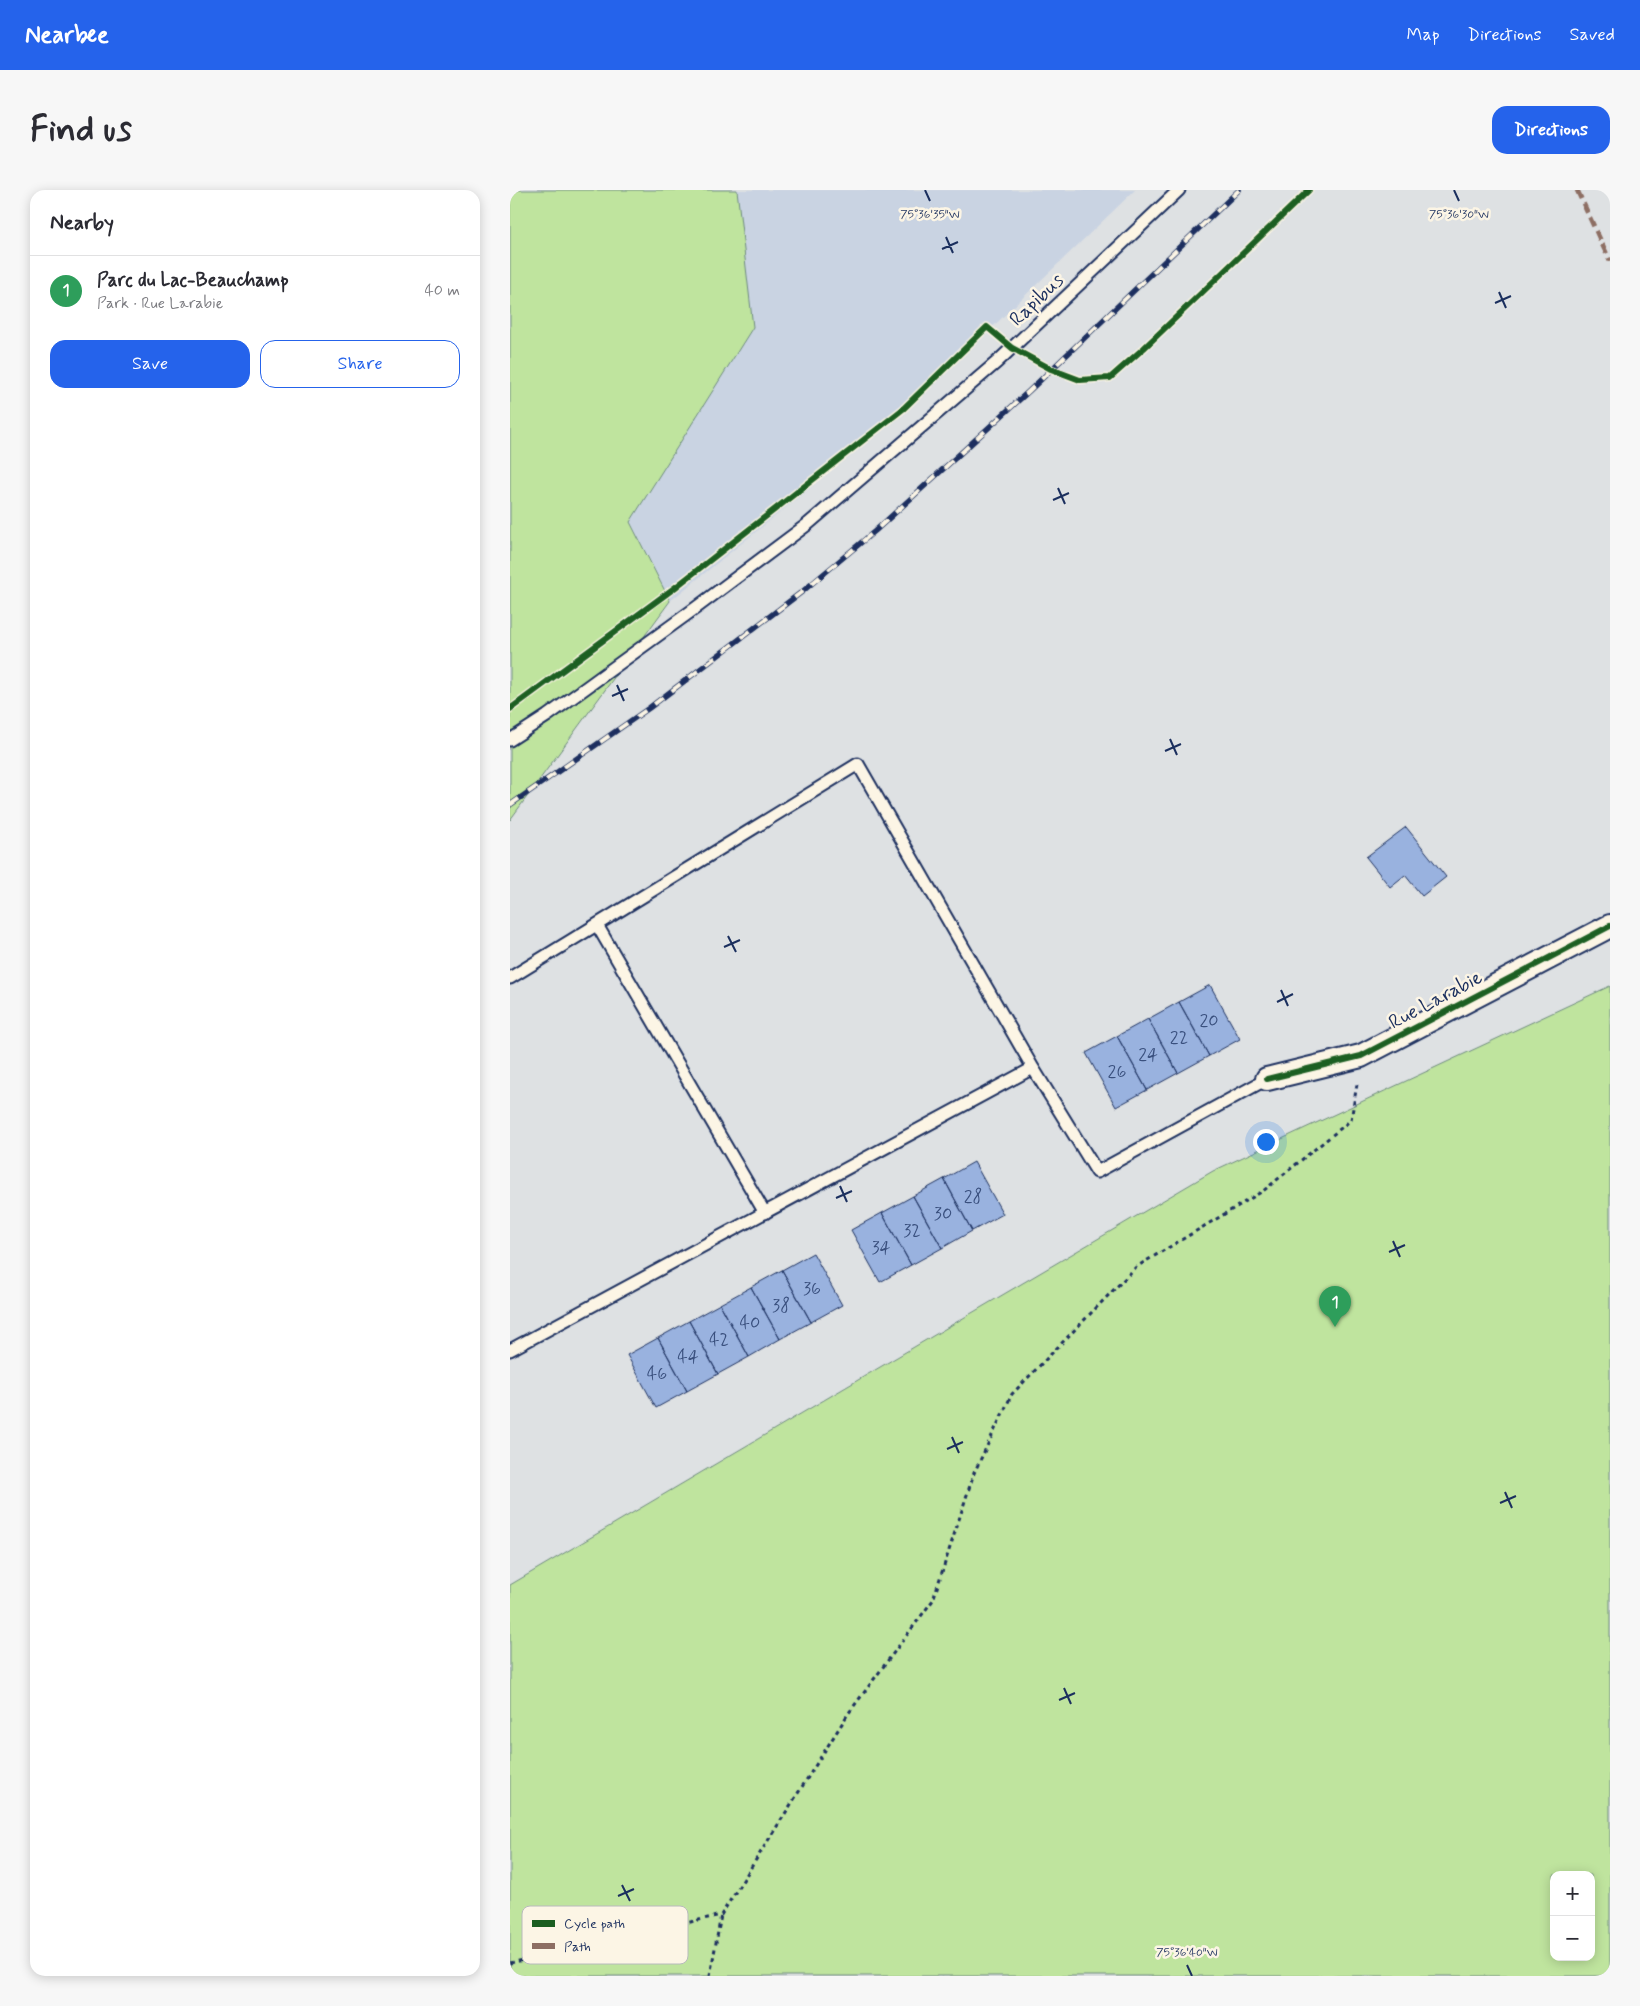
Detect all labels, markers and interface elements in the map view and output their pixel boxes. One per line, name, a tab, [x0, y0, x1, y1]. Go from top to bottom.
text: Nearbee	[25, 20, 109, 51]
text: Map	[1407, 23, 1440, 47]
text: Directions	[1468, 23, 1542, 47]
text: Saved	[1570, 23, 1615, 47]
button: Directions	[1492, 106, 1610, 154]
text: Find us	[30, 107, 132, 153]
text: 75°36'35"W	[900, 207, 960, 223]
text: 75°36'30"W	[1429, 207, 1489, 223]
text: Nearby	[50, 209, 114, 237]
street label: Rapibus	[1004, 267, 1070, 333]
text: Parc du Lac-Beauchamp	[97, 268, 289, 293]
text: 1	[62, 280, 70, 301]
text: 40 m	[424, 280, 460, 301]
text: Park · Rue Larabie	[97, 293, 223, 314]
button: Save	[50, 340, 250, 388]
button: Share	[260, 340, 460, 388]
street label: Rue Larabie	[1384, 964, 1487, 1036]
house number: 20	[1199, 1009, 1219, 1033]
house number: 22	[1170, 1026, 1188, 1050]
house number: 24	[1138, 1043, 1158, 1067]
house number: 26	[1108, 1060, 1126, 1084]
your location	[1253, 1129, 1279, 1155]
house number: 28	[964, 1185, 982, 1209]
house number: 30	[934, 1202, 952, 1226]
house number: 32	[903, 1219, 921, 1243]
house number: 34	[871, 1236, 891, 1260]
house number: 36	[803, 1277, 821, 1301]
pin: 1	[1319, 1286, 1351, 1327]
house number: 38	[772, 1294, 790, 1318]
house number: 40	[740, 1311, 760, 1335]
house number: 42	[709, 1328, 729, 1352]
house number: 44	[677, 1345, 699, 1369]
house number: 46	[647, 1362, 667, 1386]
map controls	[1550, 1871, 1595, 1961]
button: +	[1550, 1871, 1595, 1916]
legend	[522, 1906, 688, 1964]
text: Cycle path	[564, 1915, 625, 1933]
button: −	[1550, 1916, 1595, 1961]
text: Path	[564, 1938, 591, 1956]
text: 75°36'40"W	[1156, 1945, 1218, 1961]

